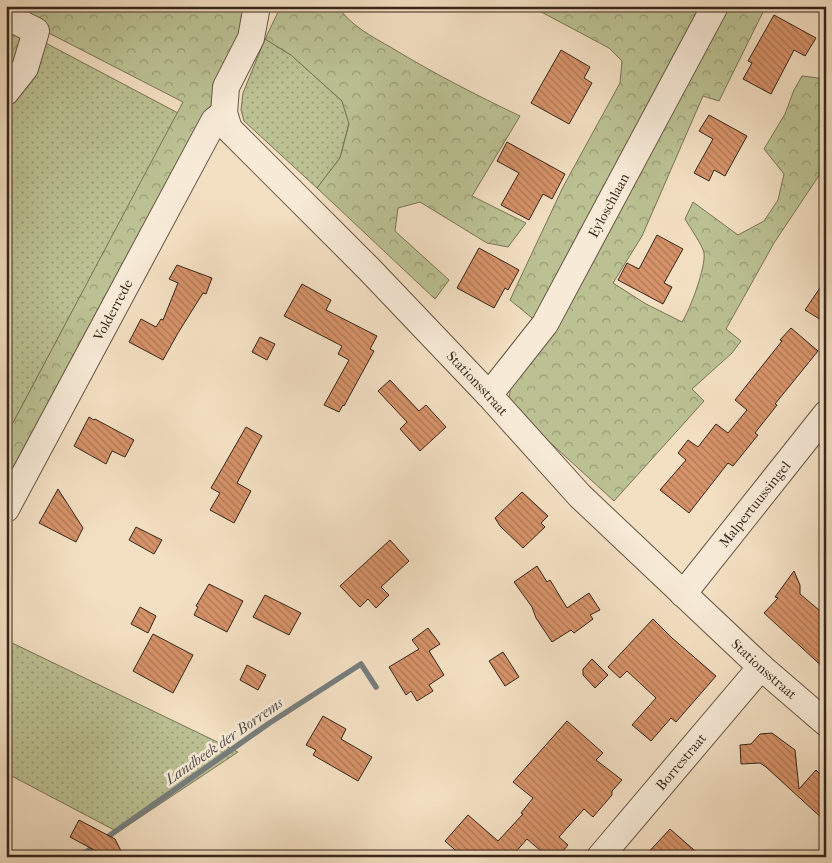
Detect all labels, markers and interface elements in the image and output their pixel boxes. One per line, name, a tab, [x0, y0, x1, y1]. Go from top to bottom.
street label: Eyloschlaan	[584, 170, 633, 241]
street label: Volderrede	[89, 276, 136, 344]
street label: Stationsstraat	[443, 348, 512, 419]
street label: Malpertuussingel	[715, 457, 794, 551]
street label: Stationsstraat	[728, 635, 800, 703]
water label: Landbeek der Borrems	[161, 693, 287, 789]
street label: Borrestraat	[652, 730, 710, 793]

